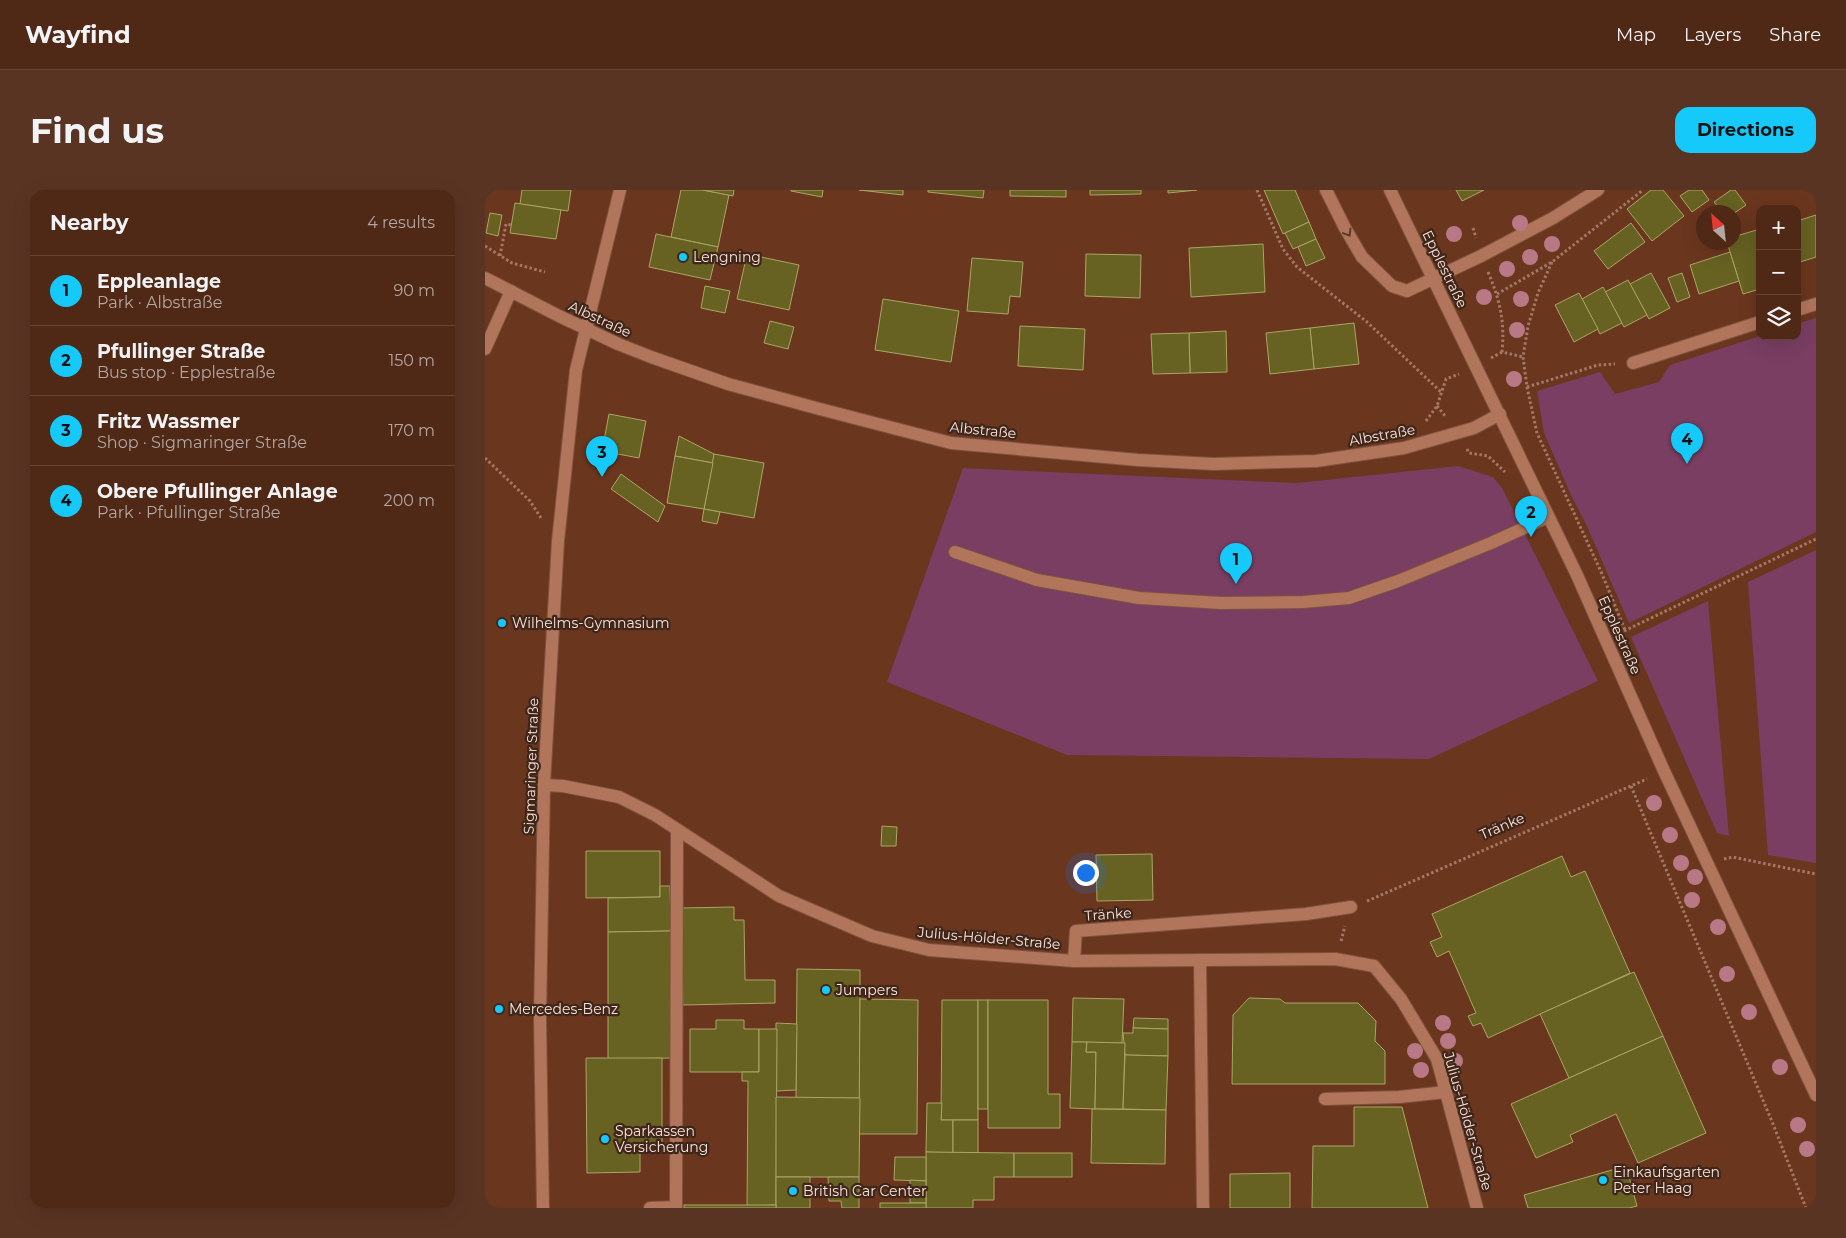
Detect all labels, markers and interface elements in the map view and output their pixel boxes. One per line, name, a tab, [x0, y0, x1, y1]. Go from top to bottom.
text: Wayfind	[25, 20, 131, 49]
text: Map	[1616, 24, 1656, 46]
text: Layers	[1684, 24, 1741, 46]
text: Share	[1769, 24, 1821, 46]
button: Directions	[1675, 107, 1816, 153]
text: Find us	[30, 109, 164, 152]
north arrow	[1696, 205, 1741, 250]
map controls	[1756, 205, 1801, 340]
button: +	[1756, 205, 1801, 250]
text: Nearby	[50, 210, 129, 235]
text: 4 results	[367, 213, 435, 232]
street label: Epplestraße	[1418, 227, 1472, 311]
one-way arrow	[1342, 228, 1352, 237]
place label: Lengning	[693, 248, 761, 266]
button: −	[1756, 250, 1801, 295]
marker: Lengning	[677, 251, 689, 263]
text: Eppleanlage	[97, 270, 221, 293]
text: 1	[63, 281, 69, 300]
text: 90 m	[393, 281, 435, 300]
text: Park · Albstraße	[97, 293, 222, 312]
button: layers	[1756, 295, 1801, 340]
street label: Albstraße	[566, 297, 634, 341]
text: Pfullinger Straße	[97, 340, 265, 363]
text: 2	[61, 351, 71, 370]
text: 150 m	[388, 351, 435, 370]
text: Bus stop · Epplestraße	[97, 363, 275, 382]
text: Fritz Wassmer	[97, 410, 240, 433]
street label: Albstraße	[949, 418, 1017, 442]
street label: Albstraße	[1347, 420, 1417, 450]
text: 3	[61, 421, 71, 440]
text: 170 m	[388, 421, 435, 440]
pin: 4	[1671, 423, 1703, 464]
text: Shop · Sigmaringer Straße	[97, 433, 307, 452]
pin: 3	[586, 436, 618, 477]
text: Obere Pfullinger Anlage	[97, 480, 338, 503]
text: 4	[60, 491, 72, 510]
text: 200 m	[384, 491, 435, 510]
pin: 2	[1515, 496, 1547, 537]
text: Park · Pfullinger Straße	[97, 503, 280, 522]
pin: 1	[1220, 543, 1252, 584]
street label: Epplestraße	[1595, 593, 1645, 677]
place label: Wilhelms-Gymnasium	[512, 614, 670, 632]
marker: Wilhelms-Gymnasium	[496, 617, 508, 629]
street label: Sigmaringer Straße	[520, 697, 542, 835]
street label: Tränke	[1477, 809, 1527, 843]
your location	[1073, 860, 1099, 886]
street label: Tränke	[1084, 903, 1132, 925]
street label: Julius-Hölder-Straße	[916, 923, 1061, 953]
place label: Jumpers	[835, 981, 898, 999]
marker: Jumpers	[820, 984, 832, 996]
place label: Mercedes-Benz	[509, 1000, 618, 1018]
marker: Mercedes-Benz	[493, 1003, 505, 1015]
street label: Julius-Hölder-Straße	[1439, 1049, 1496, 1192]
place label: Sparkassen Versicherung	[615, 1122, 708, 1156]
marker: Sparkassen Versicherung	[599, 1133, 611, 1145]
place label: Einkaufsgarten Peter Haag	[1613, 1163, 1720, 1197]
marker: Einkaufsgarten Peter Haag	[1597, 1174, 1609, 1186]
place label: British Car Center	[803, 1182, 927, 1200]
marker: British Car Center	[787, 1185, 799, 1197]

